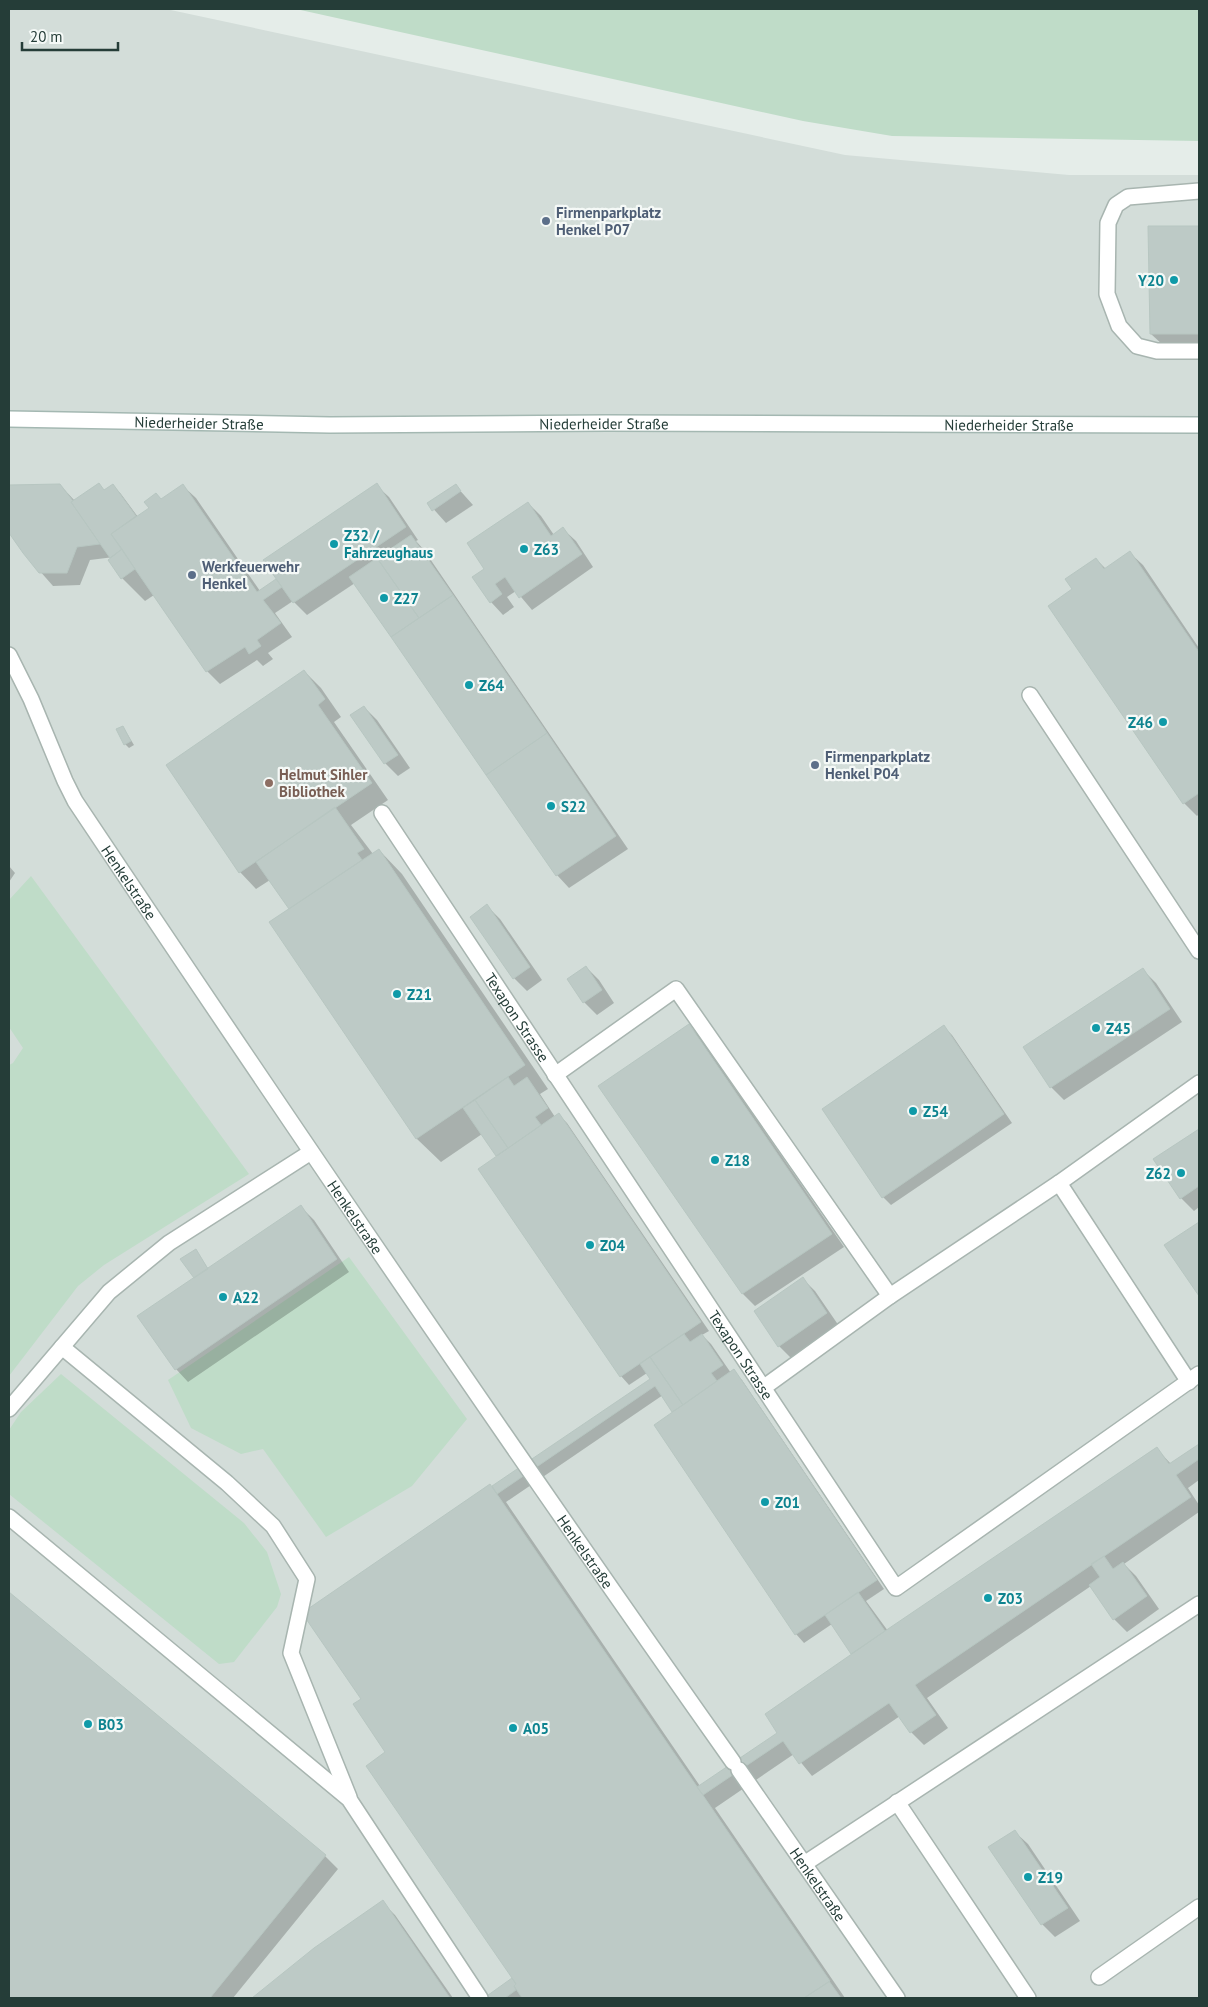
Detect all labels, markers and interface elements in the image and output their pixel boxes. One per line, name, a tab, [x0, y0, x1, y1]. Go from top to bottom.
scale bar	[22, 20, 119, 52]
text: 20 m	[30, 27, 63, 46]
place label: Firmenparkplatz Henkel P07	[556, 203, 661, 239]
marker: Firmenparkplatz Henkel P07	[540, 215, 552, 227]
place label: Y20	[1137, 271, 1164, 290]
marker: Y20	[1168, 274, 1180, 286]
street label: Niederheider Straße	[134, 412, 264, 433]
street label: Niederheider Straße	[539, 413, 669, 433]
street label: Niederheider Straße	[944, 415, 1074, 434]
place label: Z32 / Fahrzeughaus	[344, 526, 433, 562]
marker: Z32 / Fahrzeughaus	[328, 538, 340, 550]
place label: Z63	[534, 540, 559, 559]
marker: Z63	[518, 543, 530, 555]
place label: Werkfeuerwehr Henkel	[202, 557, 300, 593]
marker: Werkfeuerwehr Henkel	[186, 569, 198, 581]
place label: Z27	[394, 589, 419, 608]
marker: Z27	[378, 592, 390, 604]
place label: Z64	[479, 676, 505, 695]
marker: Z64	[463, 679, 475, 691]
place label: Z46	[1128, 713, 1153, 732]
marker: Z46	[1157, 716, 1169, 728]
place label: Firmenparkplatz Henkel P04	[825, 747, 930, 783]
marker: Firmenparkplatz Henkel P04	[809, 759, 821, 771]
place label: Helmut Sihler Bibliothek	[279, 765, 368, 801]
marker: Helmut Sihler Bibliothek	[263, 777, 275, 789]
place label: S22	[561, 797, 586, 816]
marker: S22	[545, 800, 557, 812]
street label: Henkelstraße	[98, 841, 161, 923]
street label: Texapon Strasse	[481, 969, 554, 1065]
place label: Z21	[407, 985, 432, 1004]
marker: Z21	[391, 988, 403, 1000]
place label: Z45	[1106, 1019, 1131, 1038]
marker: Z45	[1090, 1022, 1102, 1034]
place label: Z54	[923, 1102, 949, 1121]
marker: Z54	[907, 1105, 919, 1117]
place label: Z18	[725, 1151, 750, 1170]
marker: Z18	[709, 1154, 721, 1166]
place label: Z62	[1146, 1164, 1171, 1183]
marker: Z62	[1175, 1167, 1187, 1179]
street label: Henkelstraße	[324, 1176, 387, 1258]
place label: Z04	[600, 1236, 626, 1255]
marker: Z04	[584, 1239, 596, 1251]
place label: A22	[233, 1288, 259, 1307]
marker: A22	[217, 1291, 229, 1303]
street label: Texapon Strasse	[705, 1306, 778, 1403]
place label: Z01	[775, 1493, 800, 1512]
marker: Z01	[759, 1496, 771, 1508]
street label: Henkelstraße	[553, 1511, 618, 1592]
place label: Z03	[998, 1589, 1023, 1608]
marker: Z03	[982, 1592, 994, 1604]
place label: B03	[98, 1715, 124, 1734]
marker: B03	[82, 1718, 94, 1730]
place label: A05	[523, 1719, 549, 1738]
marker: A05	[507, 1722, 519, 1734]
street label: Henkelstraße	[786, 1844, 850, 1925]
place label: Z19	[1038, 1868, 1063, 1887]
marker: Z19	[1022, 1871, 1034, 1883]

